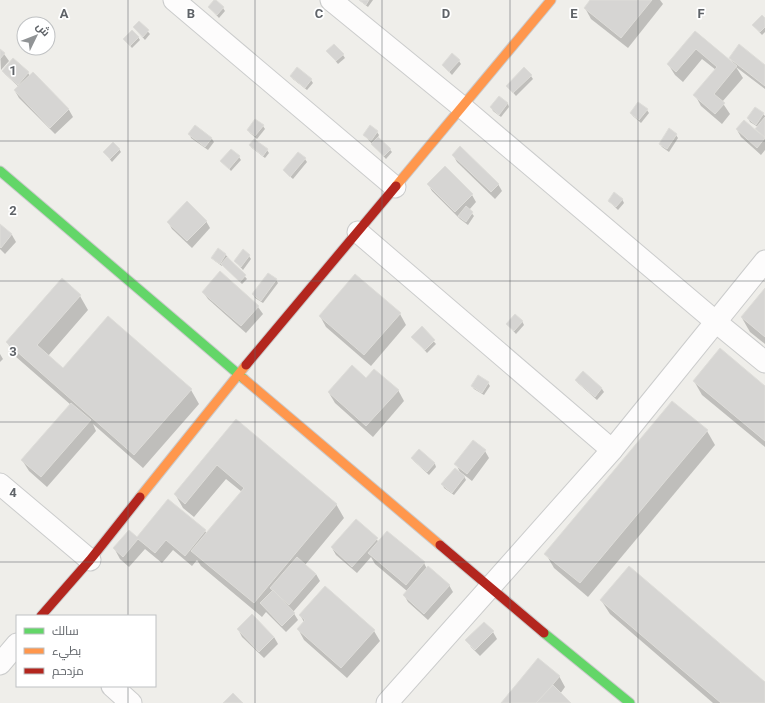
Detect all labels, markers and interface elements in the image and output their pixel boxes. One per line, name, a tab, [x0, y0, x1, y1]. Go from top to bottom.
text: A	[60, 6, 69, 21]
text: B	[187, 6, 195, 21]
text: C	[315, 6, 324, 21]
text: D	[442, 6, 450, 21]
text: E	[570, 6, 578, 21]
text: F	[697, 6, 705, 21]
north arrow	[16, 16, 56, 56]
text: ش	[33, 20, 53, 39]
text: 1	[9, 63, 17, 78]
text: 2	[9, 203, 17, 218]
text: 3	[9, 344, 17, 359]
text: 4	[9, 485, 17, 500]
legend	[16, 615, 156, 687]
text: سالك	[52, 624, 79, 638]
text: بطيء	[52, 644, 81, 661]
text: مزدحم	[52, 664, 84, 679]

